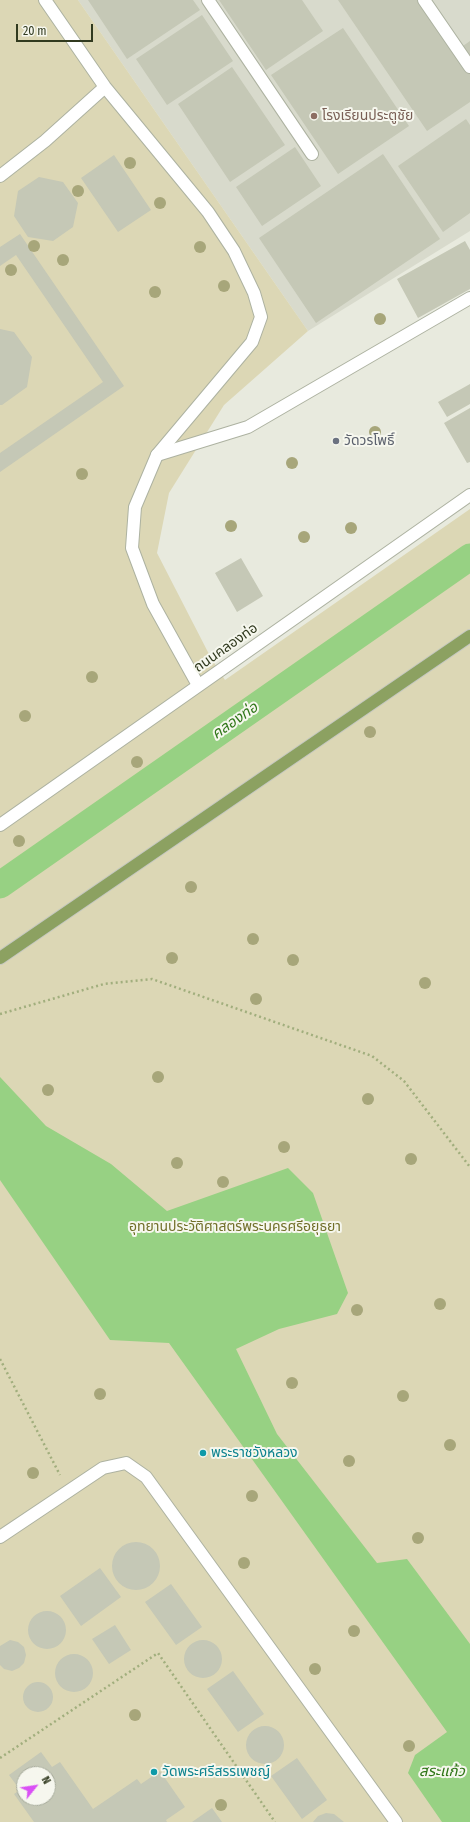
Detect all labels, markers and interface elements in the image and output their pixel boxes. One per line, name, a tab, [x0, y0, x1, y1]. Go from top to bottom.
scale bar	[18, 16, 95, 42]
text: 20 m	[23, 24, 47, 38]
place label: โรงเรียนประตูชัย	[322, 108, 413, 124]
marker: โรงเรียนประตูชัย	[309, 111, 319, 121]
place label: วัดวรโพธิ์	[344, 433, 395, 449]
marker: วัดวรโพธิ์	[331, 436, 341, 446]
street label: ถนนคลองท่อ	[191, 620, 261, 676]
water label: คลองท่อ	[208, 699, 262, 743]
park label: อุทยานประวัติศาสตร์พระนครศรีอยุธยา	[129, 1219, 341, 1235]
place label: พระราชวังหลวง	[211, 1445, 298, 1461]
marker: พระราชวังหลวง	[198, 1448, 208, 1458]
water label: สระแก้ว	[419, 1763, 465, 1781]
place label: วัดพระศรีสรรเพชญ์	[162, 1764, 270, 1780]
north arrow	[16, 1766, 56, 1806]
marker: วัดพระศรีสรรเพชญ์	[149, 1767, 159, 1777]
text: N	[39, 1774, 53, 1786]

